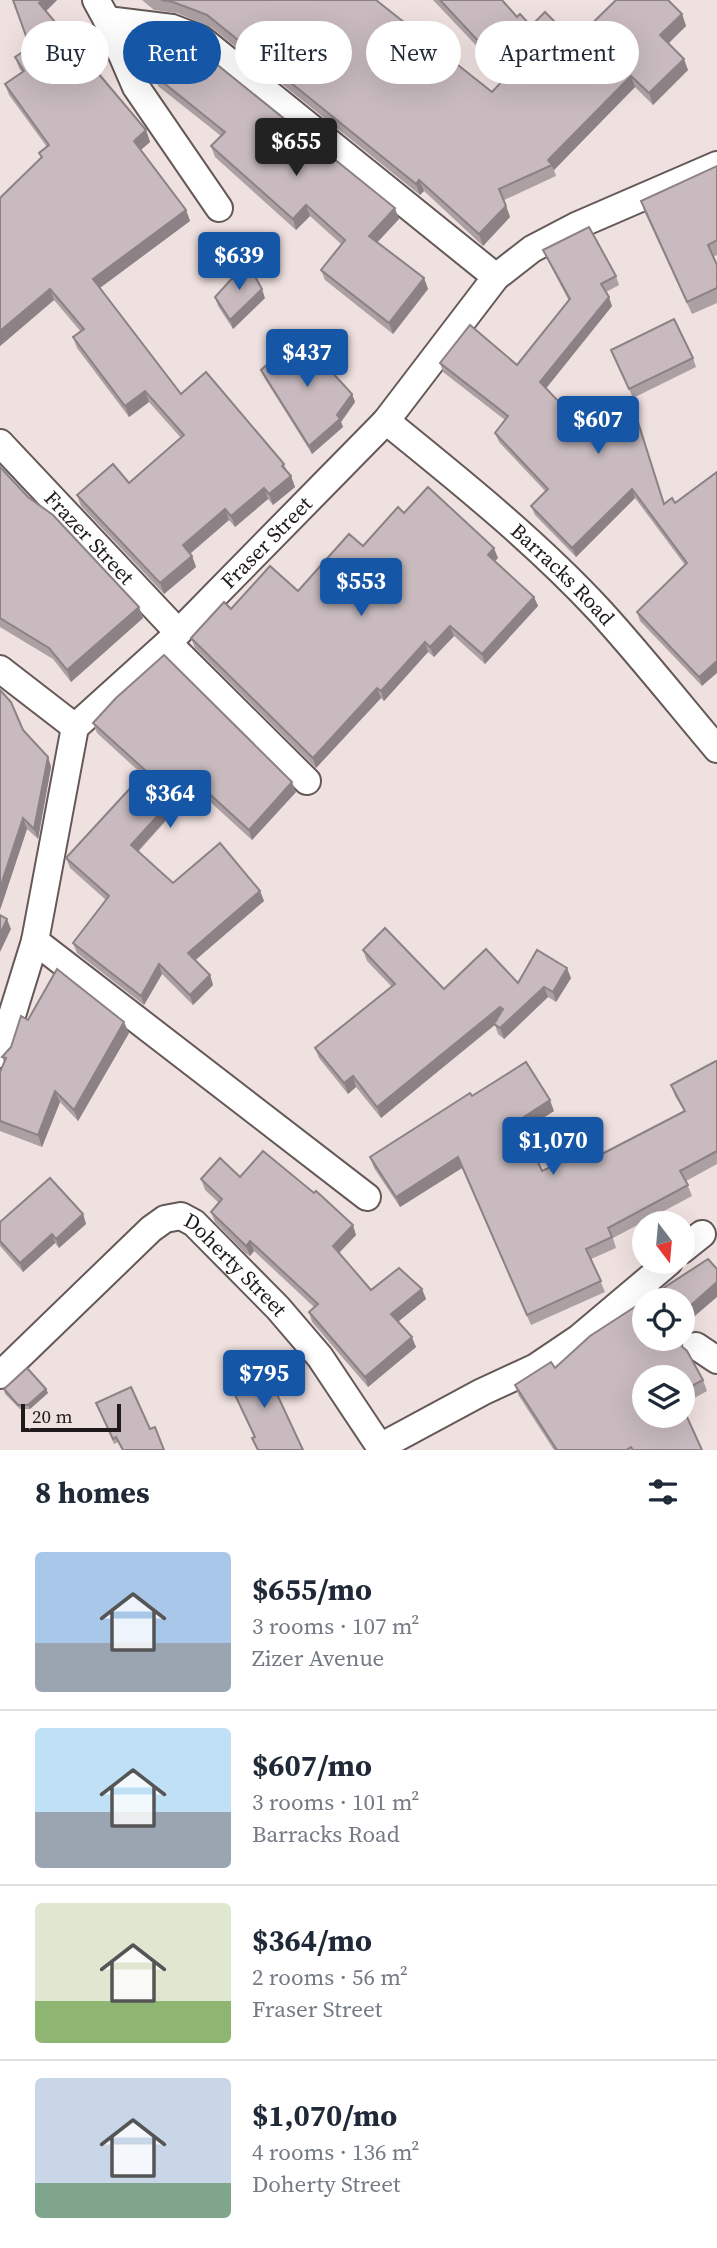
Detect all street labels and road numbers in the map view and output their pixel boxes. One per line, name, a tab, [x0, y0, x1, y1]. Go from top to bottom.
street label: Frazer Street	[38, 484, 141, 591]
street label: Fraser Street	[214, 490, 318, 595]
street label: Barracks Road	[505, 516, 621, 632]
street label: Doherty Street	[179, 1205, 294, 1323]

